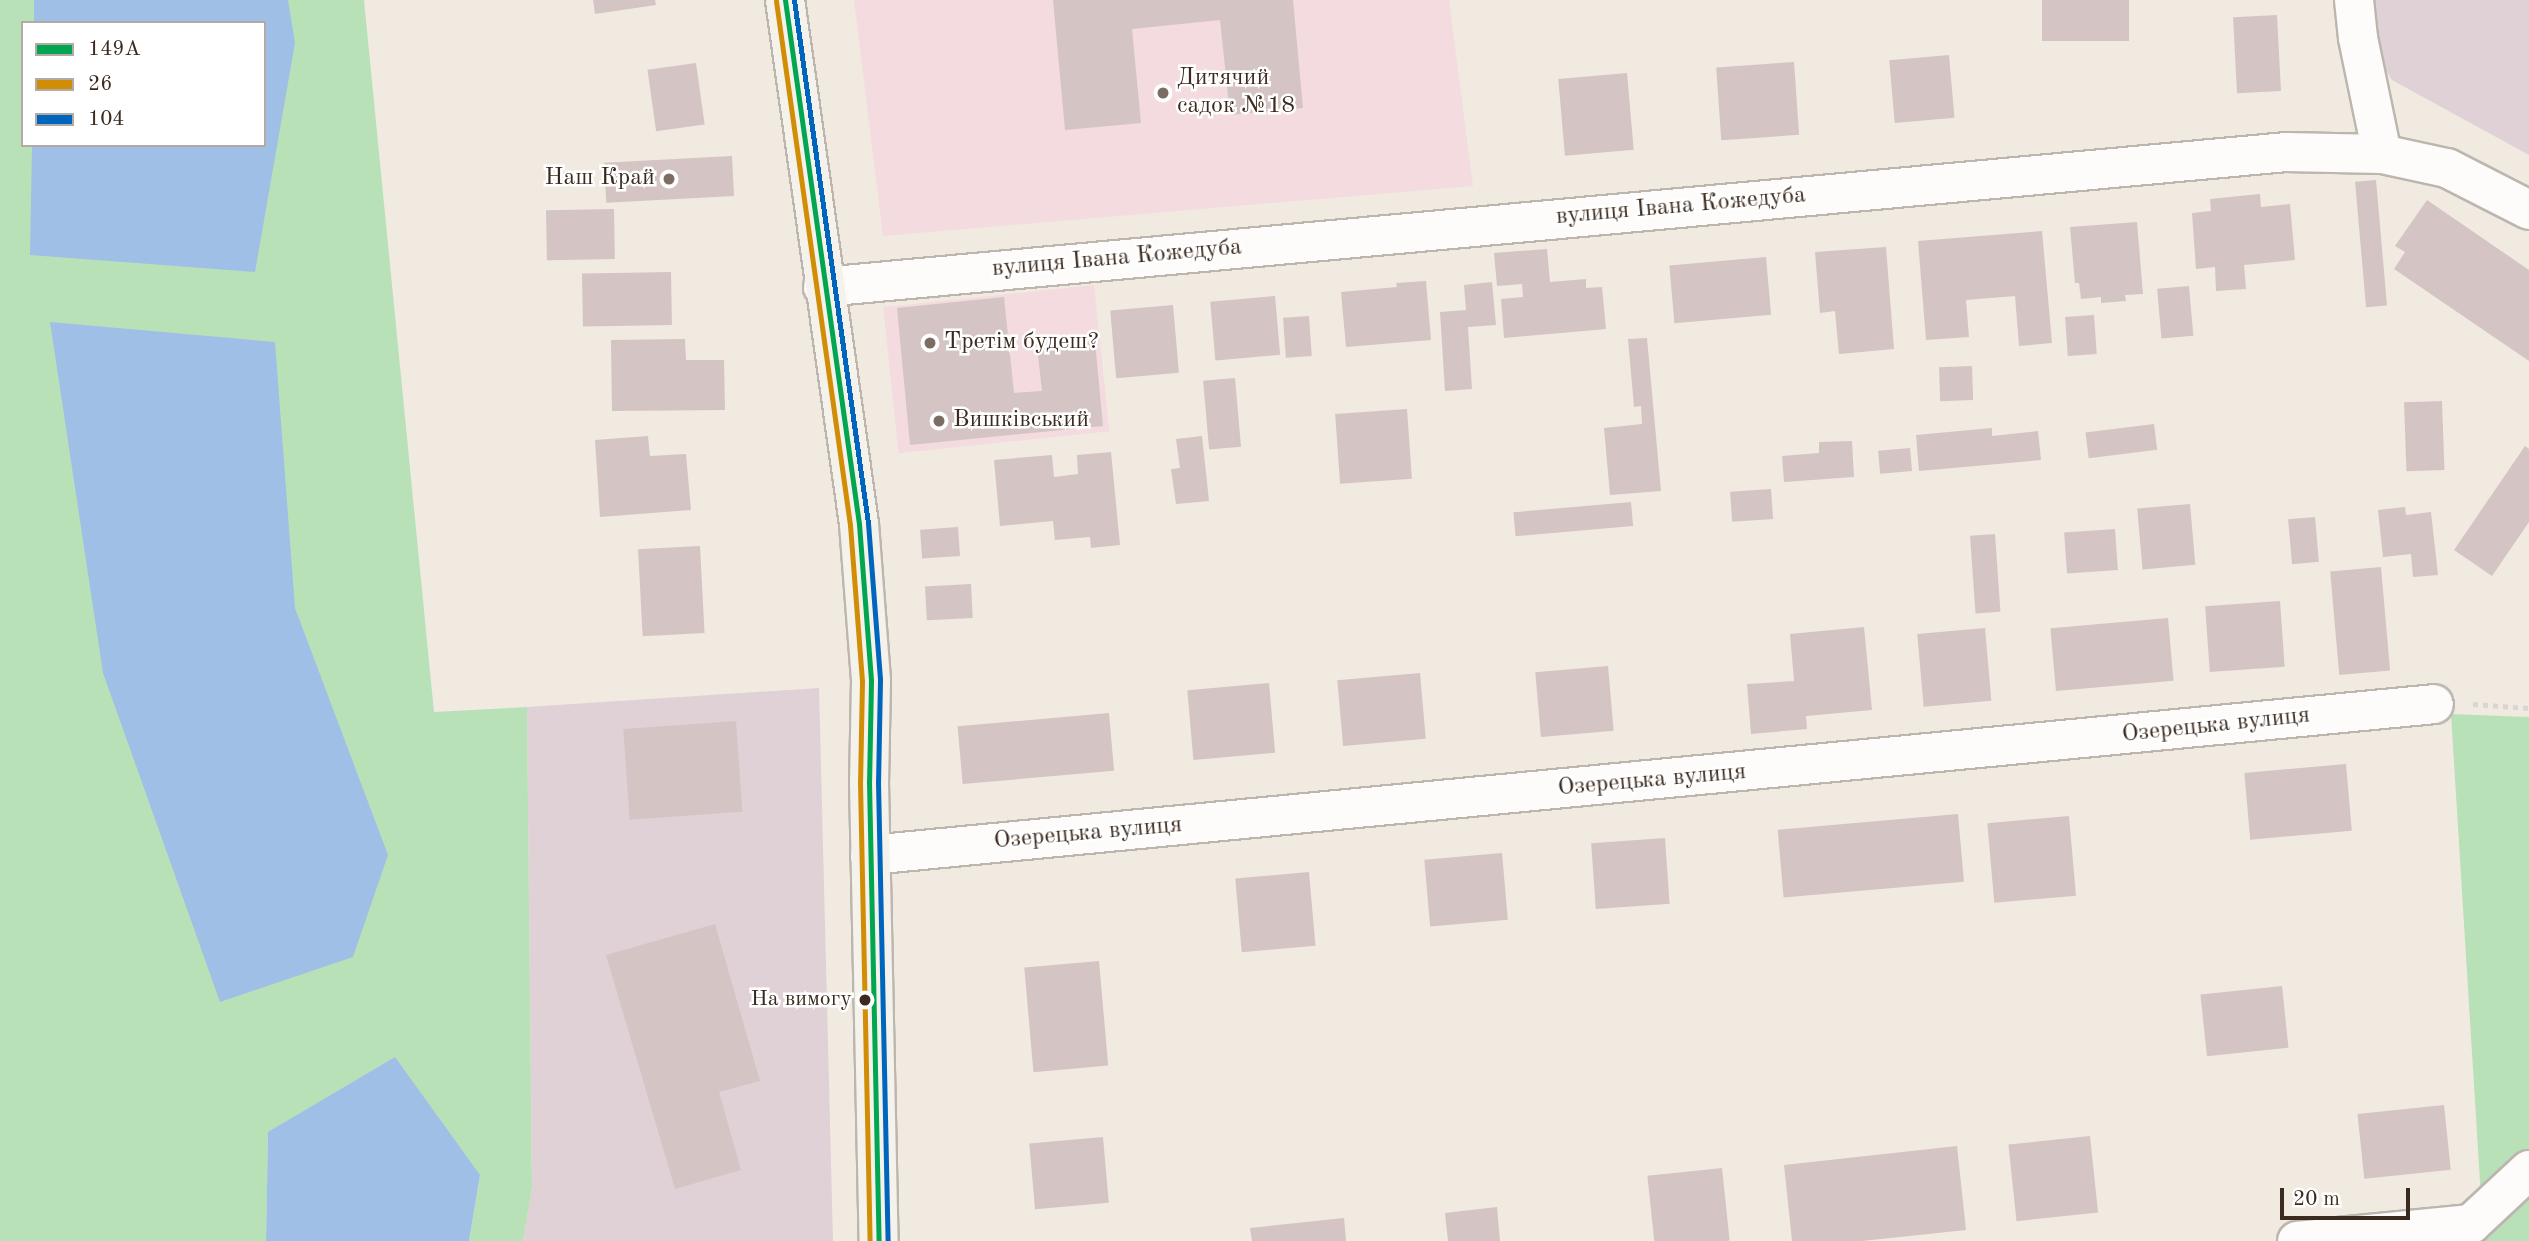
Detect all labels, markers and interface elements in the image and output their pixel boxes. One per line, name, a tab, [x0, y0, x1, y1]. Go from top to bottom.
legend	[21, 21, 266, 147]
text: 149А	[88, 39, 141, 60]
place label: Дитячий садок №18	[1177, 65, 1295, 121]
text: 26	[88, 74, 112, 95]
marker: Дитячий садок №18	[1155, 85, 1171, 101]
text: 104	[88, 109, 125, 130]
place label: Наш Край	[545, 165, 655, 193]
marker: Наш Край	[661, 171, 677, 187]
street label: вулиця Івана Кожедуба	[1555, 182, 1807, 232]
street label: вулиця Івана Кожедуба	[991, 234, 1243, 284]
place label: Третім будеш?	[944, 329, 1099, 357]
marker: Третім будеш?	[922, 335, 938, 351]
place label: Вишківський	[953, 407, 1089, 435]
marker: Вишківський	[931, 413, 947, 429]
street label: Озерецька вулиця	[2121, 702, 2311, 750]
street label: Озерецька вулиця	[1557, 758, 1747, 804]
street label: Озерецька вулиця	[993, 811, 1183, 857]
place label: На вимогу	[750, 987, 852, 1013]
marker: На вимогу	[858, 993, 872, 1007]
scale bar	[2284, 1174, 2414, 1218]
text: 20 m	[2293, 1189, 2340, 1210]

